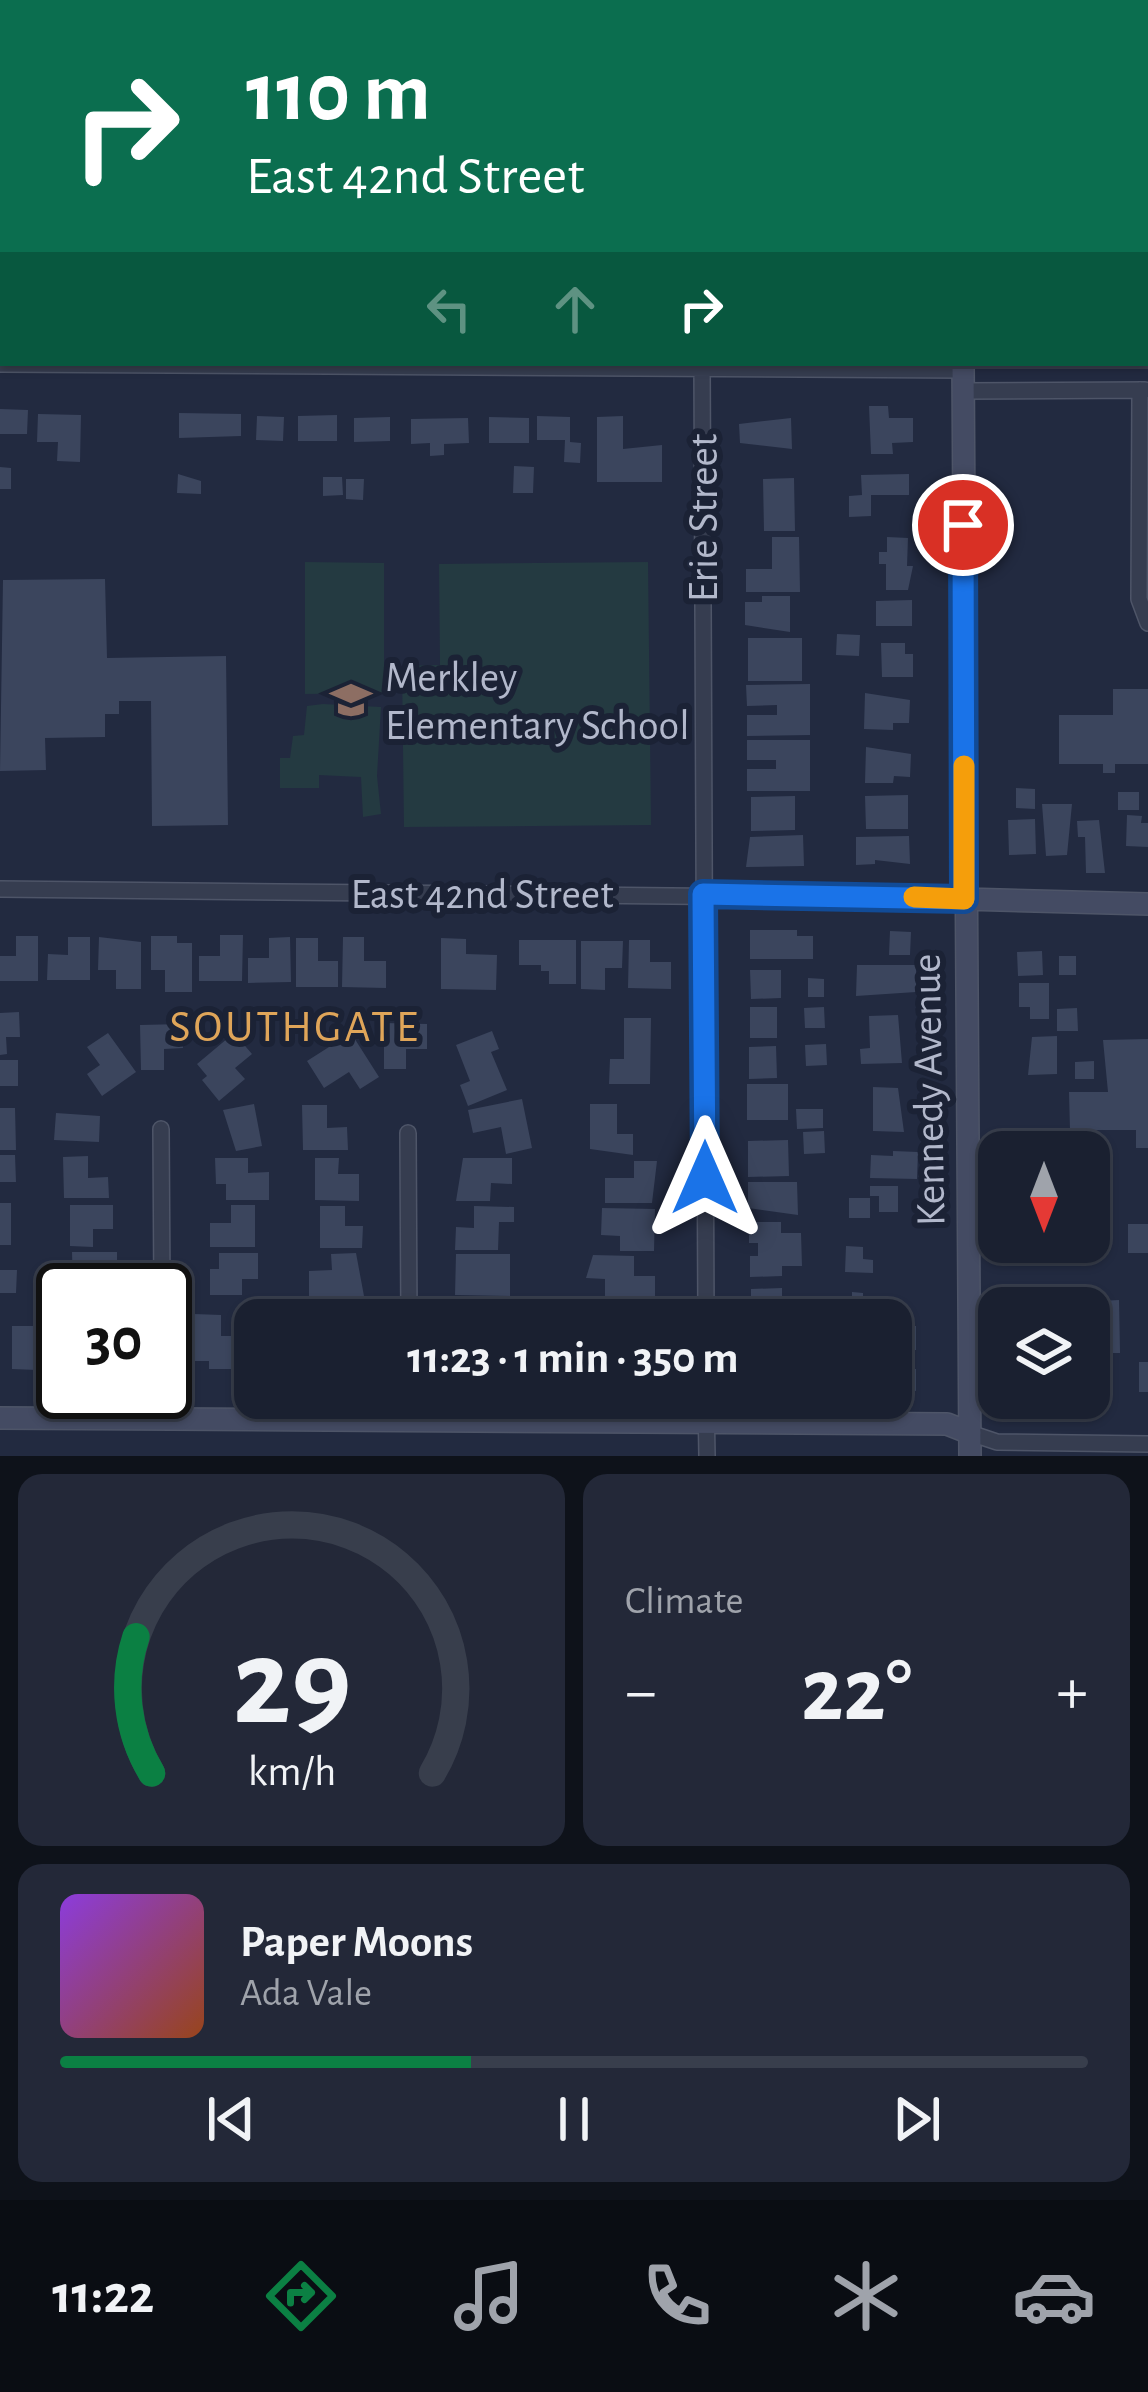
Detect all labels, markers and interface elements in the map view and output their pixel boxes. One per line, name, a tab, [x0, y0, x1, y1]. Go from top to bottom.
icon: right	[48, 48, 204, 204]
text: 110 m	[246, 52, 431, 136]
text: East 42nd Street	[246, 150, 584, 204]
icon: left	[416, 276, 482, 342]
icon: ahead	[542, 276, 608, 342]
icon: right	[668, 276, 734, 342]
street label: Erie Street	[683, 434, 725, 602]
pin	[912, 474, 1014, 576]
icon: arrive	[930, 492, 996, 558]
place label: Merkley Elementary School	[385, 657, 690, 747]
school or university icon: Merkley Elementary School	[328, 677, 374, 723]
street label: East 42nd Street	[350, 874, 614, 916]
street label: Kennedy Avenue	[906, 953, 952, 1227]
district label: SOUTHGATE	[169, 1005, 421, 1050]
position arrow	[642, 1115, 768, 1241]
north arrow	[978, 1131, 1110, 1263]
map controls	[978, 1131, 1110, 1419]
speed limit sign: 30	[36, 1263, 192, 1419]
button: layers	[978, 1287, 1110, 1419]
text: 11:23 · 1 min · 350 m	[407, 1336, 739, 1381]
text: Climate	[625, 1582, 743, 1621]
text: 29	[232, 1622, 351, 1747]
text: 22°	[801, 1647, 912, 1737]
text: −	[625, 1659, 657, 1725]
text: +	[1056, 1659, 1088, 1725]
text: km/h	[247, 1751, 336, 1794]
text: Paper Moons	[240, 1920, 473, 1965]
text: Ada Vale	[240, 1974, 372, 2013]
icon: previous	[198, 2086, 264, 2152]
icon: pause	[541, 2086, 607, 2152]
icon: next	[884, 2086, 950, 2152]
icon: directions	[259, 2254, 343, 2338]
icon: music	[447, 2254, 531, 2338]
icon: phone	[635, 2254, 719, 2338]
icon: climate	[824, 2254, 908, 2338]
icon: car	[1012, 2254, 1096, 2338]
text: 11:22	[52, 2269, 154, 2323]

